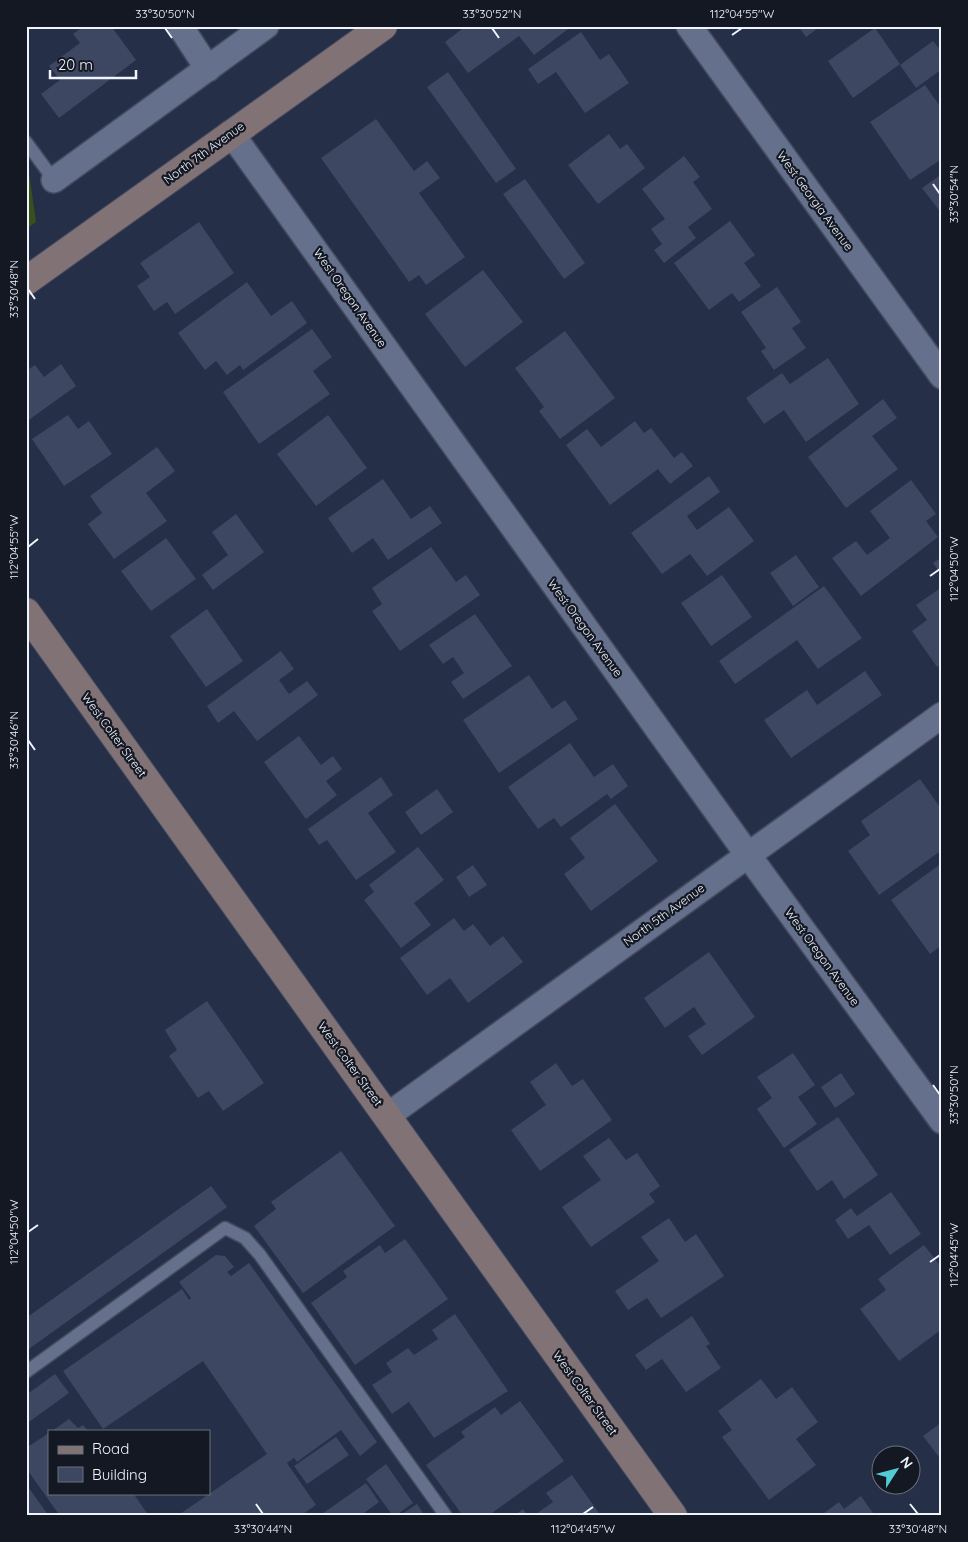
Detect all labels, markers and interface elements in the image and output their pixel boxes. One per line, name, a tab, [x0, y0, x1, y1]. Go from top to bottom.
text: 33°30'50"N	[135, 6, 195, 21]
text: 33°30'52"N	[463, 6, 521, 21]
text: 112°04'55"W	[710, 6, 775, 21]
scale bar	[50, 48, 136, 80]
text: 20 m	[58, 55, 93, 74]
street label: North 7th Avenue	[160, 118, 247, 187]
street label: West Georgia Avenue	[774, 148, 857, 254]
text: 33°30'54"N	[946, 165, 961, 223]
street label: West Oregon Avenue	[311, 245, 390, 350]
text: 33°30'48"N	[6, 260, 21, 318]
text: 112°04'55"W	[6, 514, 21, 579]
text: 112°04'50"W	[946, 536, 961, 602]
street label: West Oregon Avenue	[545, 576, 626, 680]
street label: West Colter Street	[79, 690, 150, 780]
text: 33°30'46"N	[6, 711, 21, 769]
street label: North 5th Avenue	[620, 880, 707, 949]
street label: West Oregon Avenue	[782, 905, 863, 1009]
street label: West Colter Street	[315, 1019, 386, 1109]
text: 33°30'50"N	[946, 1065, 961, 1125]
text: 112°04'50"W	[6, 1199, 21, 1265]
text: 112°04'45"W	[946, 1222, 961, 1287]
street label: West Colter Street	[550, 1348, 621, 1438]
legend	[48, 1430, 210, 1494]
text: Road	[92, 1439, 129, 1458]
north arrow	[870, 1444, 920, 1494]
text: N	[896, 1453, 917, 1472]
text: Building	[92, 1465, 147, 1484]
text: 33°30'44"N	[234, 1521, 292, 1536]
text: 112°04'45"W	[551, 1521, 616, 1536]
text: 33°30'48"N	[889, 1521, 947, 1536]

